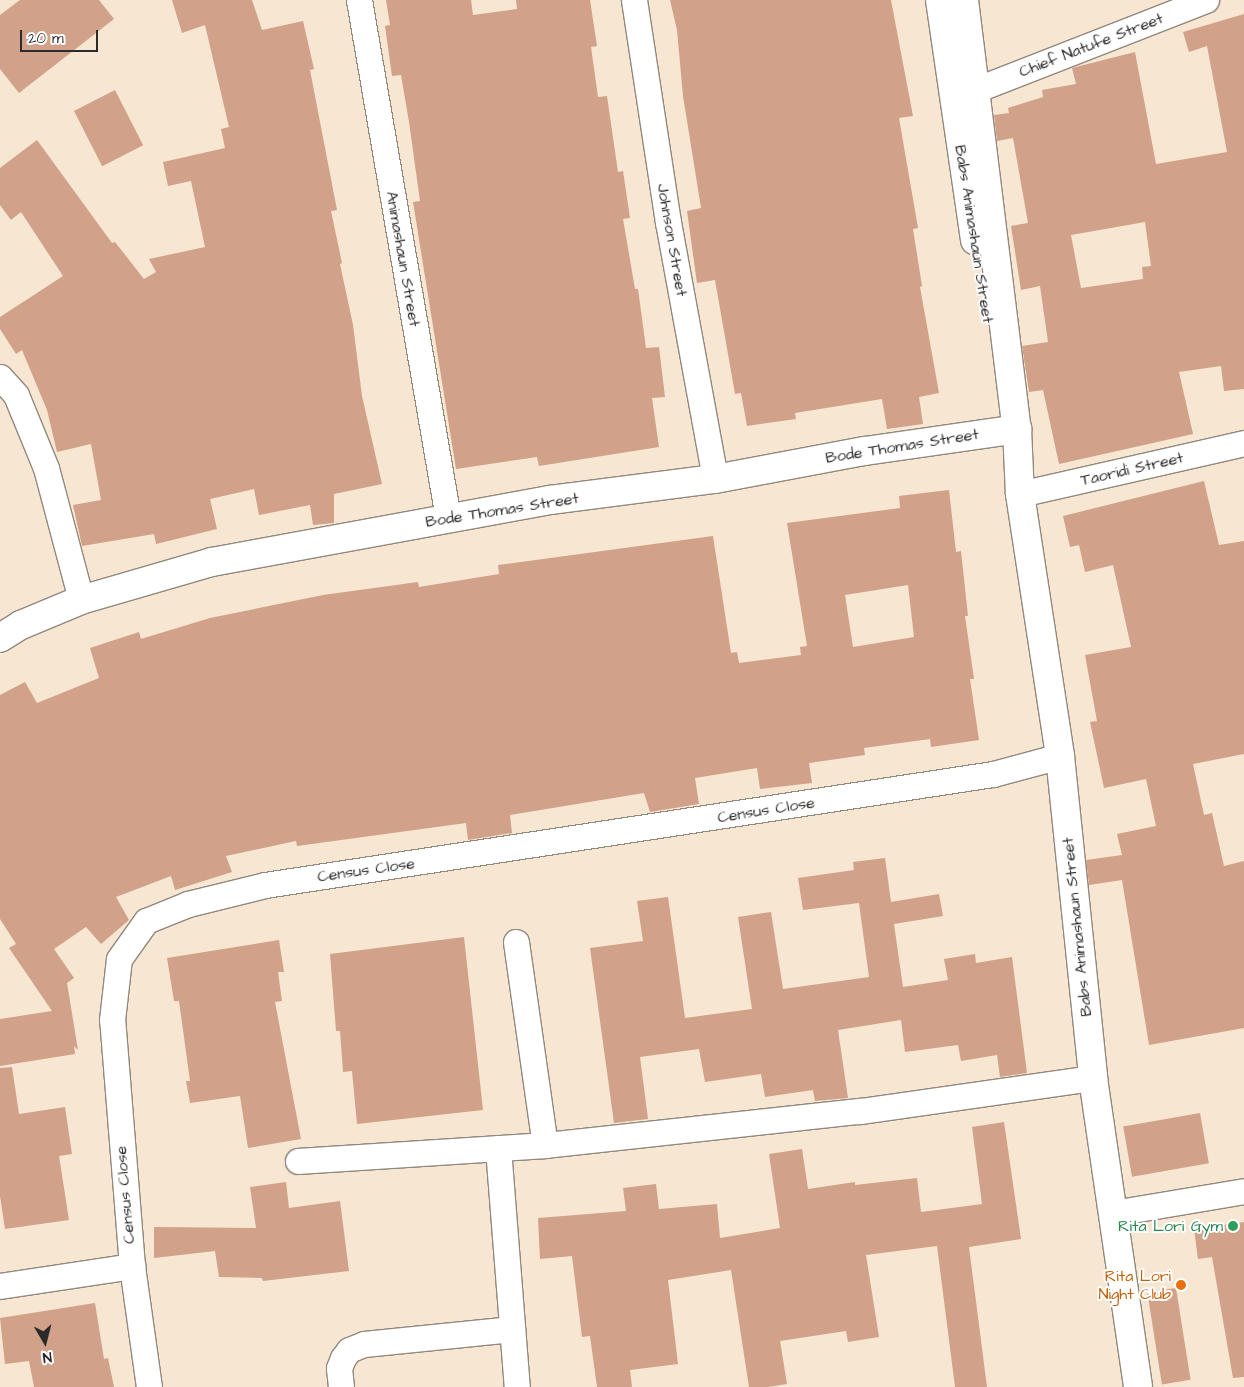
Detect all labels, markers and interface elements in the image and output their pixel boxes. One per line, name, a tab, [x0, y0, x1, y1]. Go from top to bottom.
street label: Chief Natufe Street	[1016, 9, 1166, 81]
scale bar	[22, 20, 100, 52]
text: 20 m	[28, 28, 64, 49]
street label: Babs Animashaun Street	[950, 144, 998, 324]
street label: Johnson Street	[653, 182, 691, 298]
street label: Animashaun Street	[382, 190, 424, 328]
street label: Bode Thomas Street	[824, 424, 980, 468]
street label: Taoridi Street	[1079, 448, 1185, 490]
street label: Bode Thomas Street	[424, 488, 580, 532]
street label: Census Close	[716, 793, 816, 827]
street label: Babs Animashaun Street	[1058, 836, 1096, 1018]
street label: Census Close	[316, 854, 416, 886]
street label: Census Close	[111, 1145, 139, 1245]
place label: Rita Lori Gym	[1118, 1216, 1223, 1236]
marker: Rita Lori Gym	[1227, 1220, 1239, 1232]
place label: Rita Lori Night Club	[1099, 1266, 1171, 1304]
marker: Rita Lori Night Club	[1175, 1279, 1187, 1291]
north arrow	[20, 1317, 70, 1367]
text: N	[41, 1346, 53, 1367]

